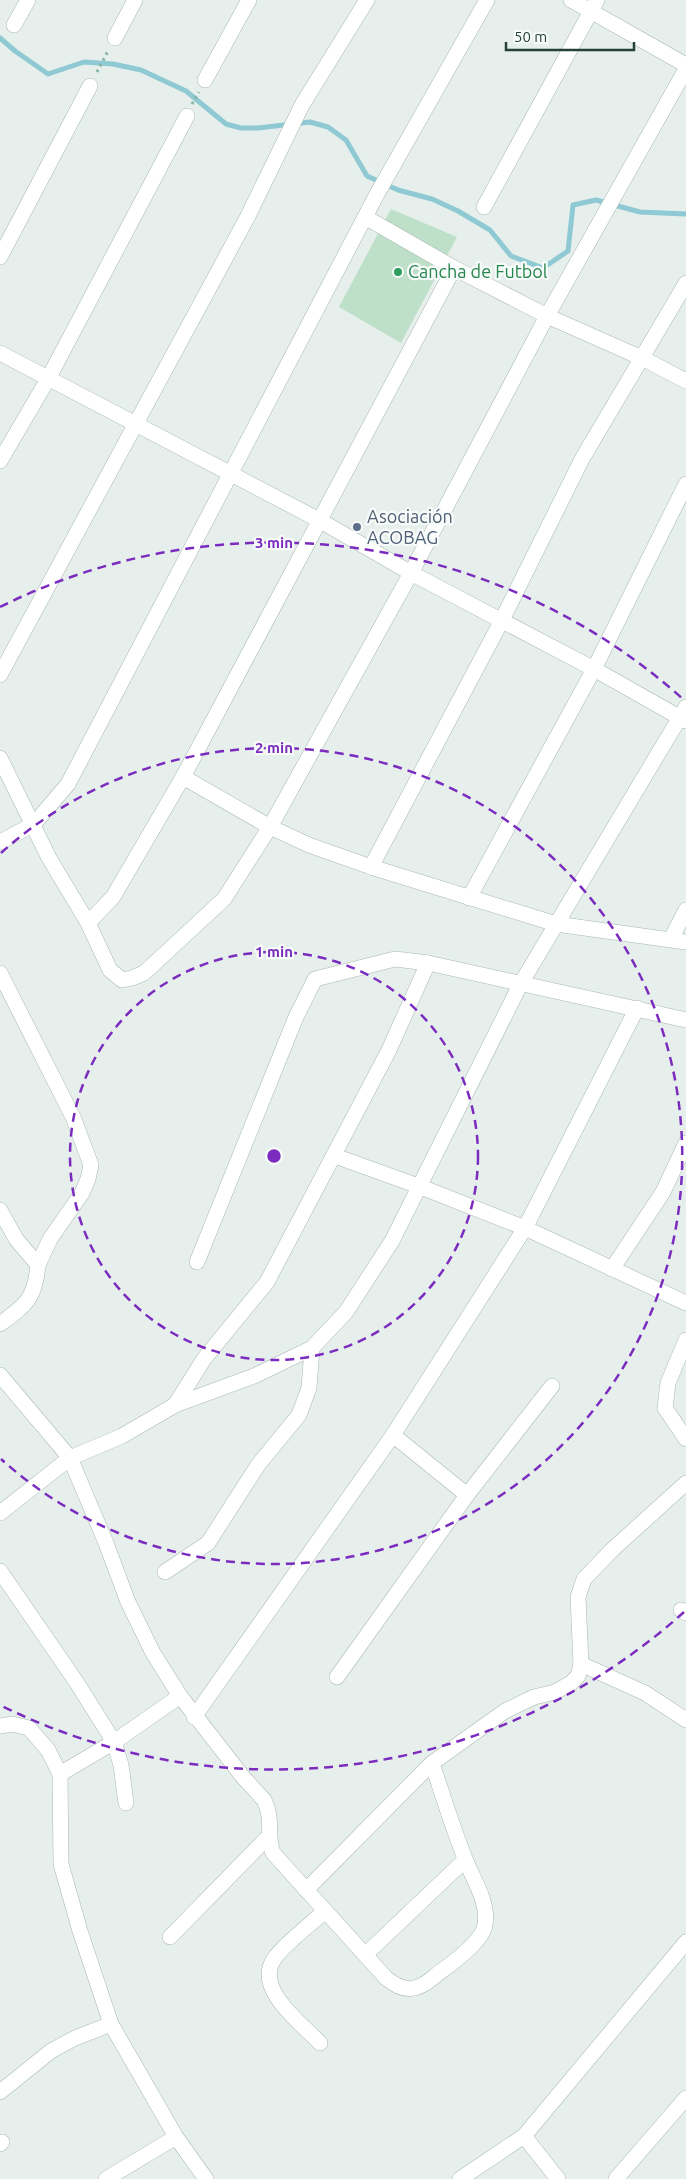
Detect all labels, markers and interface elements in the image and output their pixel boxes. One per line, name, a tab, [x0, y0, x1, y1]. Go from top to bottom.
scale bar	[506, 20, 634, 52]
text: 50 m	[514, 28, 547, 45]
place label: Cancha de Futbol	[408, 261, 548, 281]
marker: Cancha de Futbol	[392, 266, 404, 278]
place label: Asociación ACOBAG	[367, 506, 453, 547]
marker: Asociación ACOBAG	[351, 521, 363, 533]
text: 3 min	[255, 534, 293, 551]
text: 2 min	[255, 739, 293, 756]
text: 1 min	[255, 943, 293, 960]
centre of rings	[265, 1147, 283, 1165]

